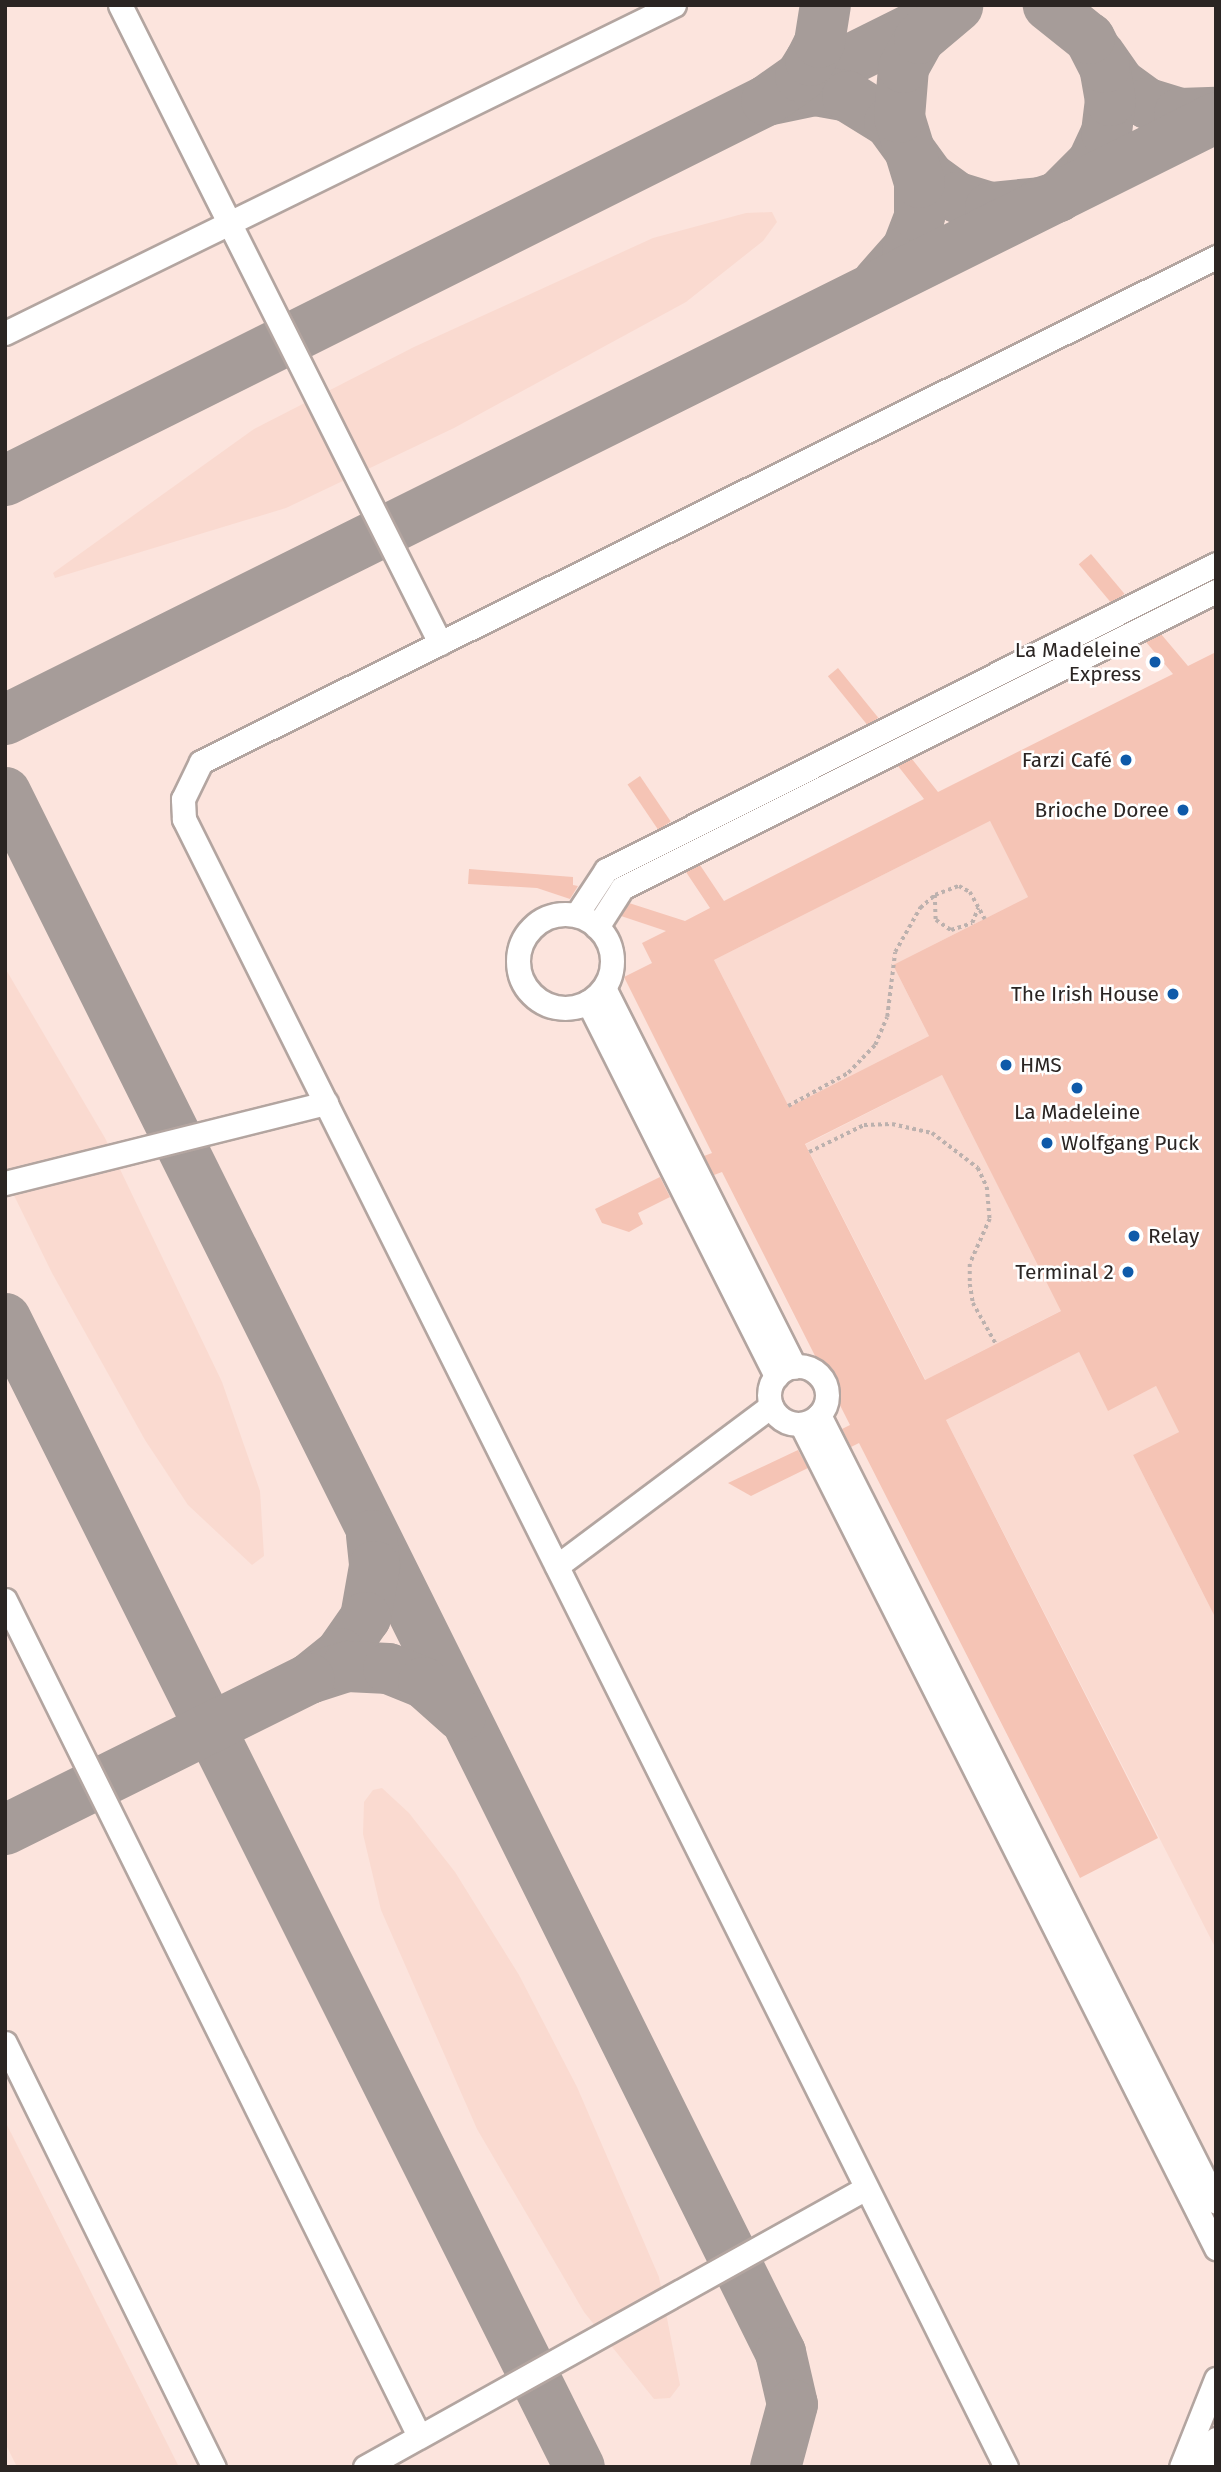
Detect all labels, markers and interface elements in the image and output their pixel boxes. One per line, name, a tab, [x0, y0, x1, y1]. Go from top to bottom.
place label: La Madeleine Express	[1015, 637, 1141, 687]
marker: La Madeleine Express	[1147, 654, 1163, 670]
place label: Farzi Café	[1022, 747, 1112, 773]
marker: Farzi Café	[1118, 752, 1134, 768]
place label: Brioche Doree	[1034, 797, 1169, 823]
marker: Brioche Doree	[1175, 802, 1191, 818]
place label: The Irish House	[1011, 981, 1159, 1007]
marker: The Irish House	[1165, 986, 1181, 1002]
place label: HMS	[1020, 1052, 1062, 1078]
marker: HMS	[998, 1057, 1014, 1073]
marker: La Madeleine	[1069, 1080, 1085, 1096]
place label: La Madeleine	[1014, 1099, 1140, 1125]
place label: Wolfgang Puck	[1061, 1130, 1199, 1156]
marker: Wolfgang Puck	[1039, 1135, 1055, 1151]
place label: Relay	[1148, 1223, 1199, 1249]
marker: Relay	[1126, 1228, 1142, 1244]
place label: Terminal 2	[1015, 1259, 1114, 1285]
marker: Terminal 2	[1120, 1264, 1136, 1280]

